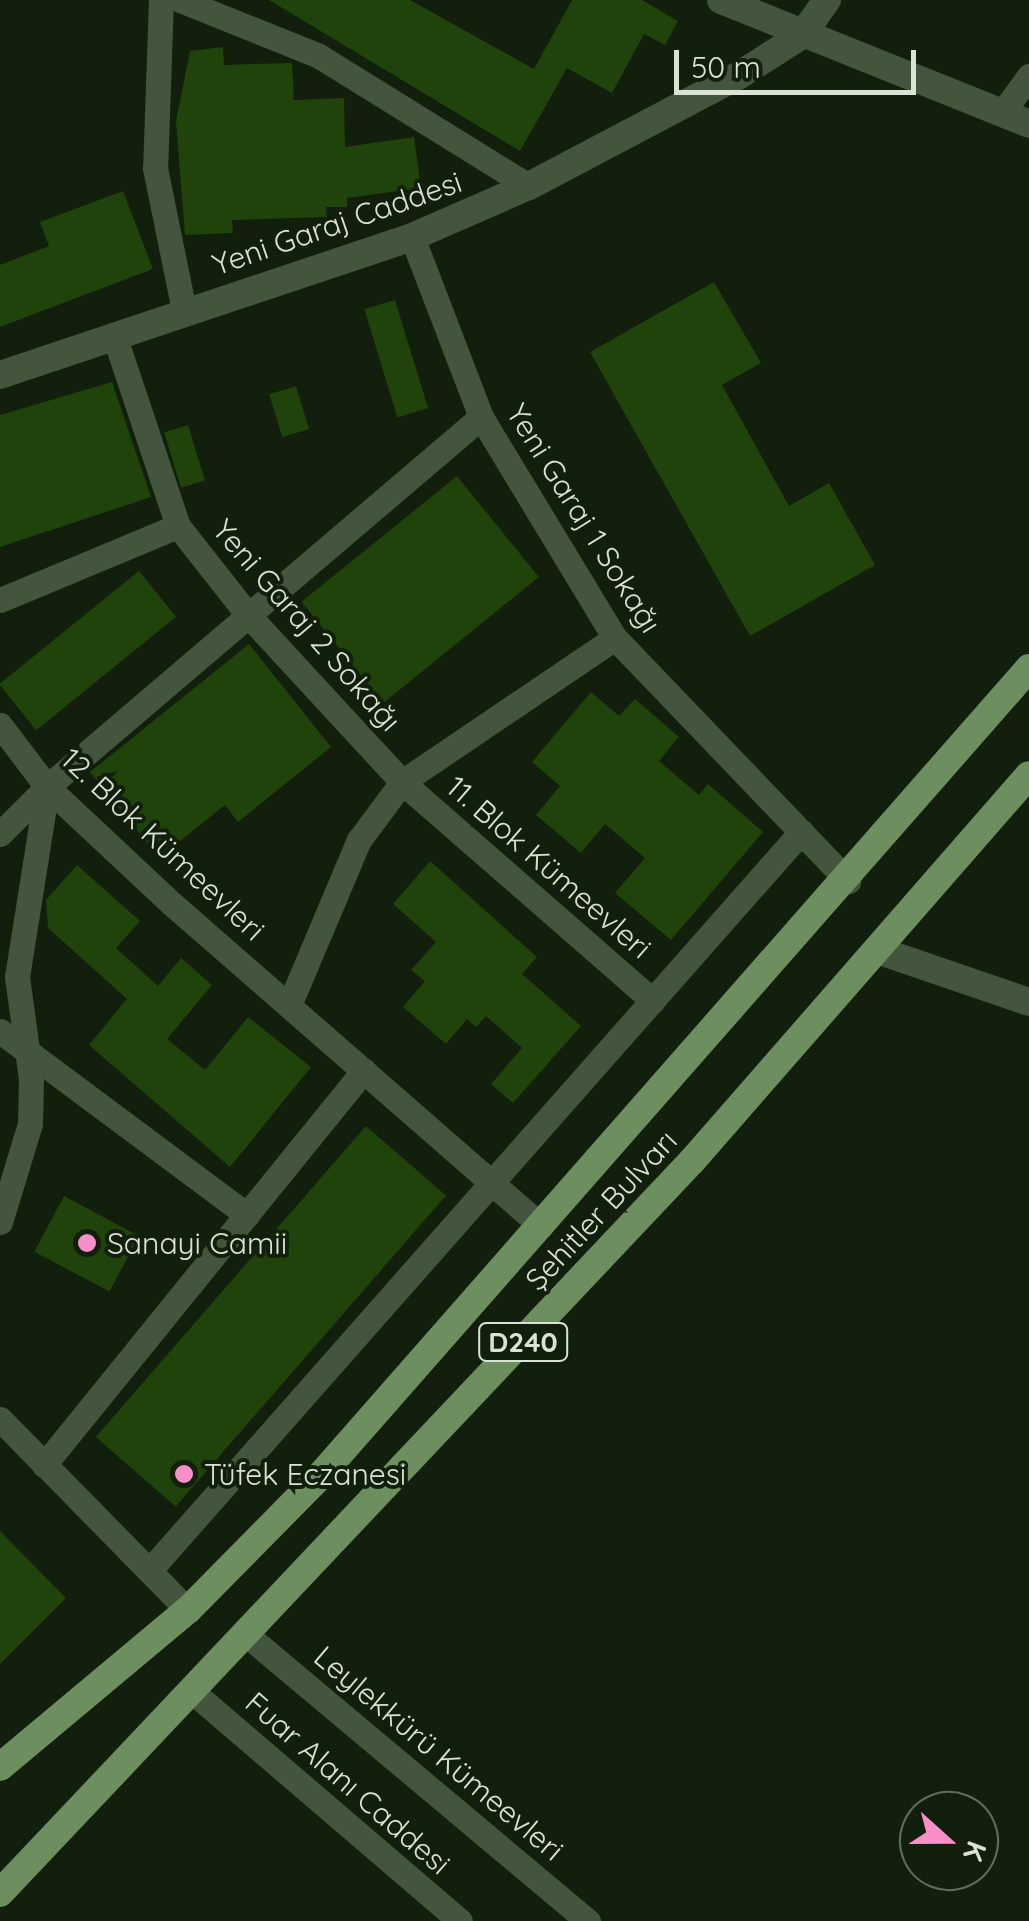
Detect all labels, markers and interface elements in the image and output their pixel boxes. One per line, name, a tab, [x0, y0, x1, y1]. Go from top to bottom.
scale bar	[679, 30, 922, 92]
text: 50 m	[691, 48, 761, 86]
street label: Yeni Garaj Caddesi	[208, 163, 466, 283]
street label: Yeni Garaj 1 Sokağı	[499, 397, 669, 639]
street label: Yeni Garaj 2 Sokağı	[205, 512, 409, 738]
street label: 12. Blok Kümeevleri	[54, 740, 272, 948]
street label: 11. Blok Kümeevleri	[439, 768, 659, 966]
street label: Şehitler Bulvarı	[518, 1123, 684, 1297]
place label: Sanayi Camii	[107, 1225, 287, 1261]
marker: Sanayi Camii	[76, 1232, 98, 1254]
road number: D240	[478, 1319, 568, 1365]
place label: Tüfek Eczanesi	[204, 1456, 406, 1492]
marker: Tüfek Eczanesi	[173, 1463, 195, 1485]
street label: Leylekkürü Kümeevleri	[307, 1638, 571, 1868]
street label: Fuar Alanı Caddesi	[238, 1684, 458, 1882]
north arrow	[899, 1791, 999, 1891]
text: K	[956, 1836, 995, 1866]

